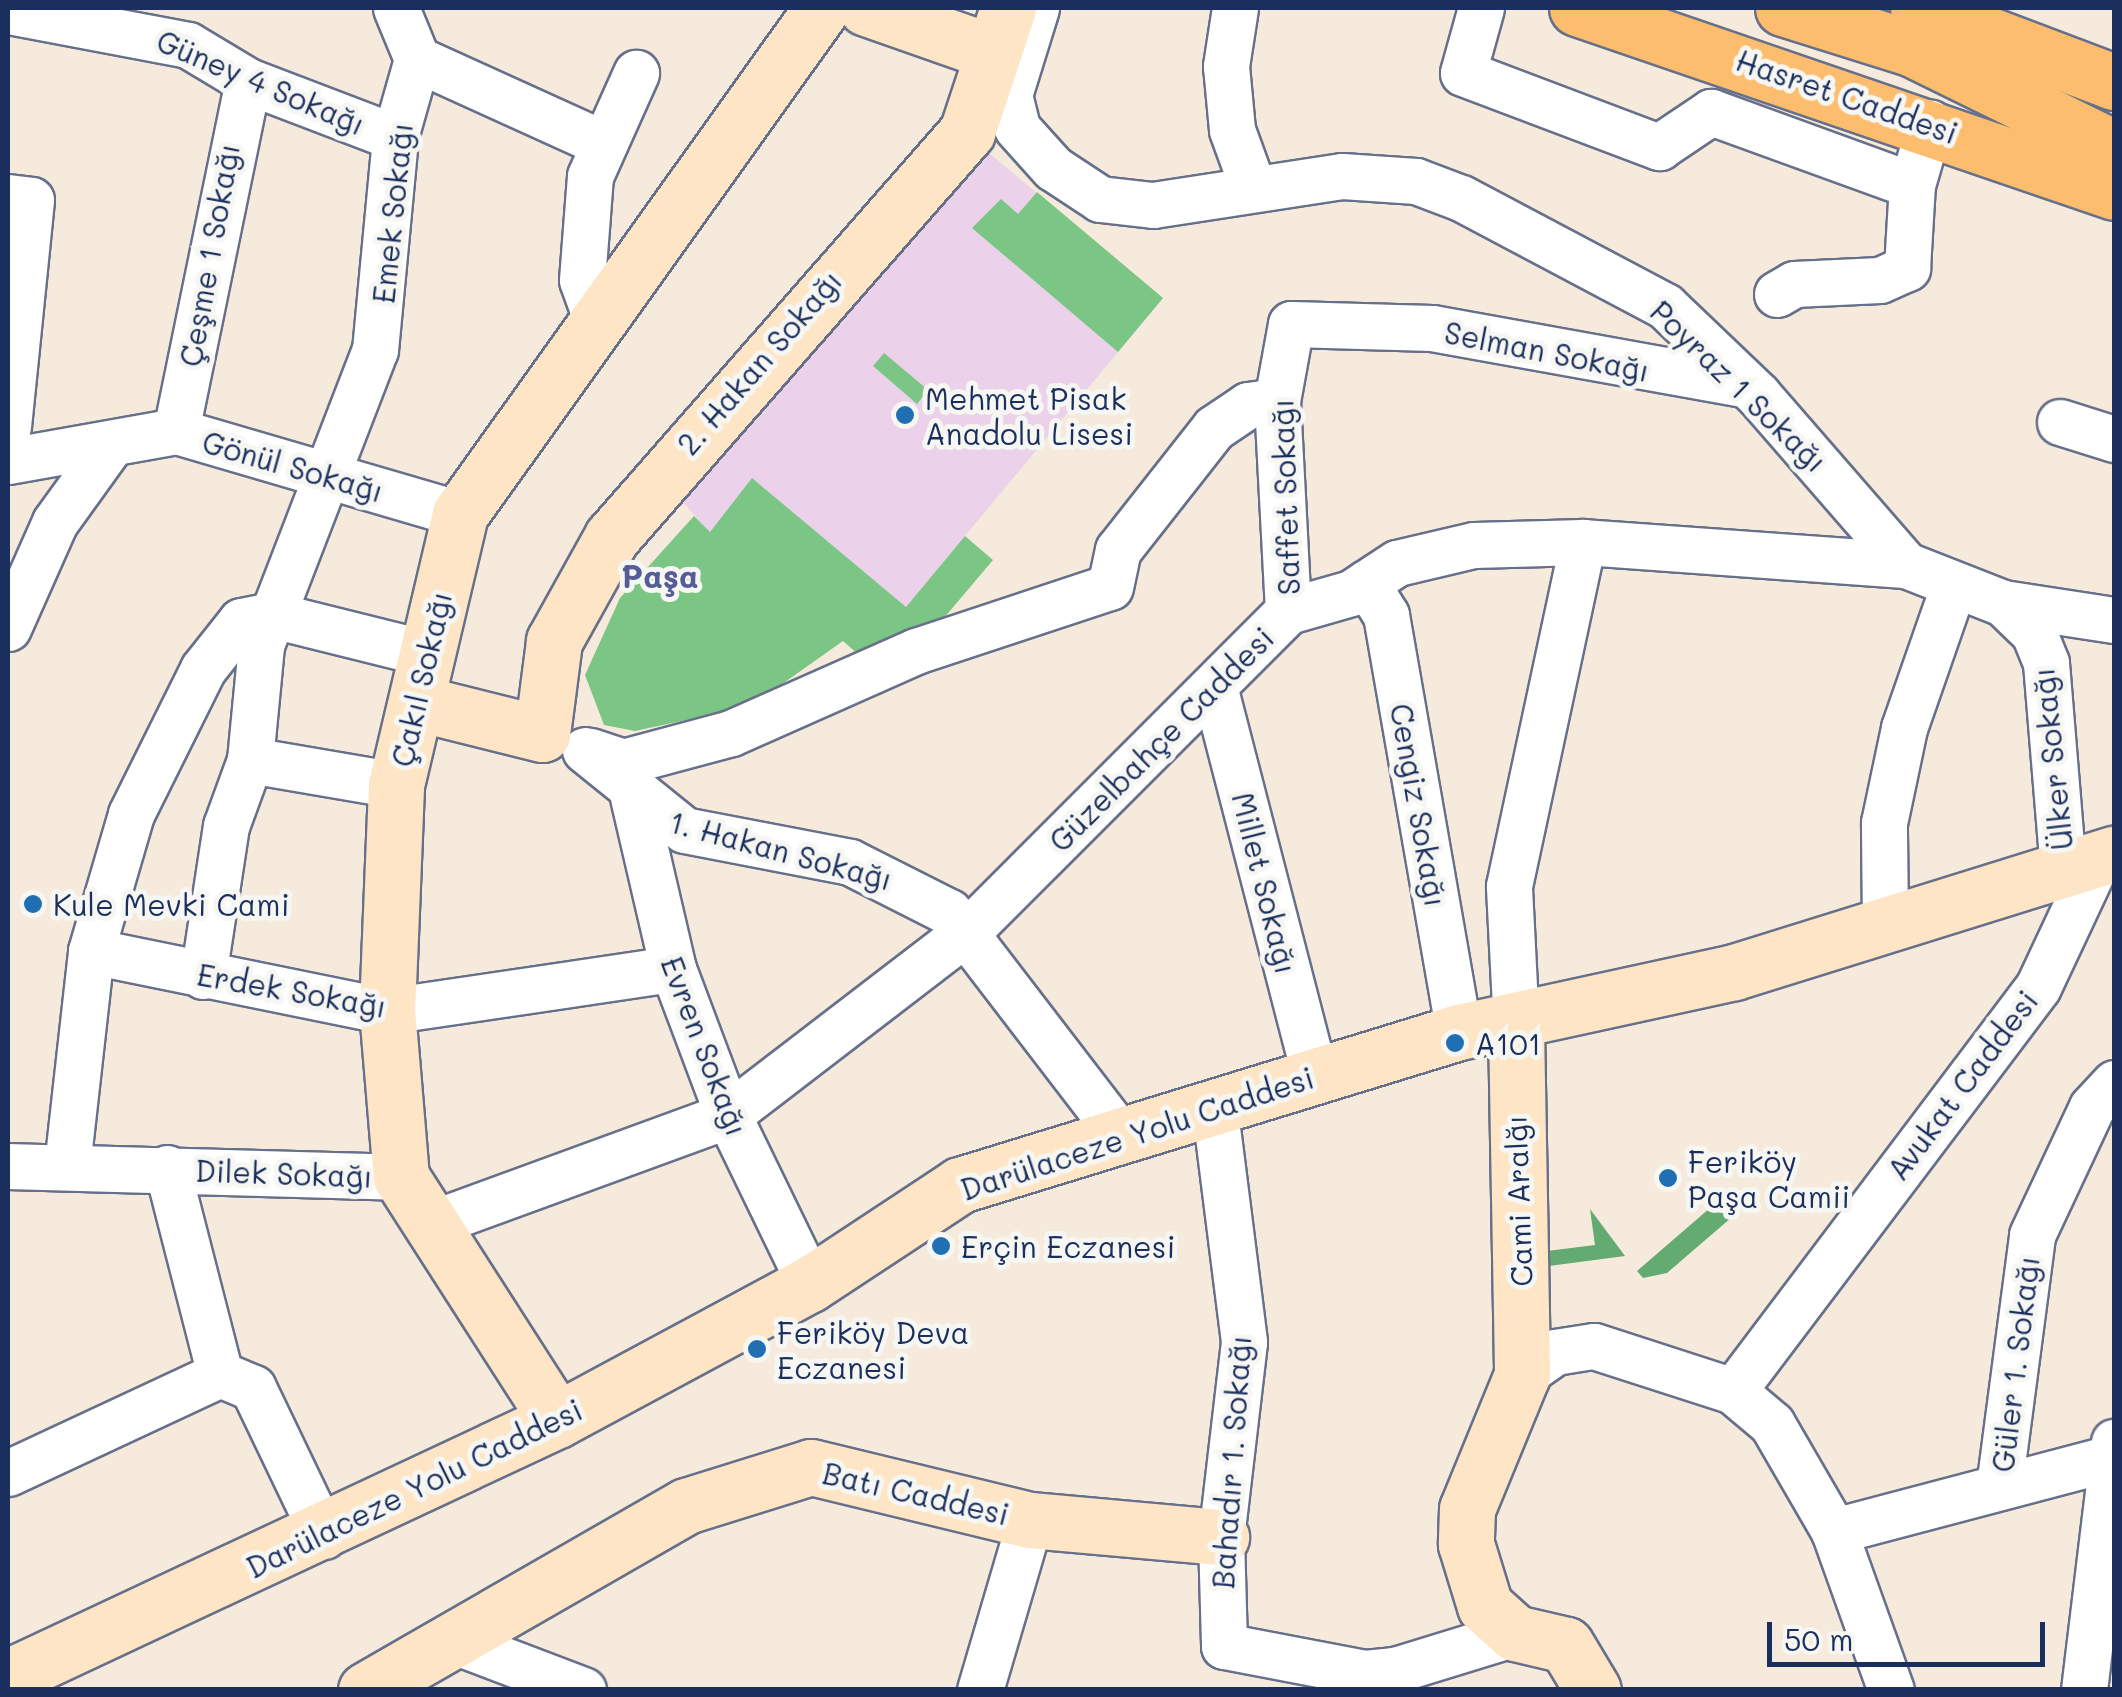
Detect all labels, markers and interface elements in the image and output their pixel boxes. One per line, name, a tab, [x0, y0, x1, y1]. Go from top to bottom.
street label: Güney 4 Sokağı	[152, 22, 370, 142]
street label: Hasret Caddesi	[1732, 41, 1962, 151]
street label: Emek Sokağı	[365, 121, 419, 305]
street label: Çeşme 1 Sokağı	[172, 141, 246, 369]
street label: 2. Hakan Sokağı	[669, 263, 849, 461]
street label: Poyraz 1 Sokağı	[1643, 293, 1835, 479]
street label: Selman Sokağı	[1442, 313, 1652, 389]
place label: Mehmet Pisak Anadolu Lisesi	[925, 380, 1133, 450]
street label: Saffet Sokağı	[1264, 398, 1306, 596]
marker: Mehmet Pisak Anadolu Lisesi	[894, 404, 916, 426]
street label: Gönül Sokağı	[198, 423, 388, 509]
district label: Paşa	[621, 556, 699, 594]
street label: Çakıl Sokağı	[383, 588, 459, 770]
street label: Güzelbahçe Caddesi	[1041, 619, 1281, 859]
street label: Ülker Sokağı	[2025, 666, 2079, 852]
street label: Cengiz Sokağı	[1383, 701, 1455, 909]
street label: Millet Sokağı	[1225, 789, 1305, 977]
street label: 1. Hakan Sokağı	[666, 803, 896, 897]
place label: Kule Mevki Cami	[53, 886, 290, 922]
marker: Kule Mevki Cami	[22, 893, 44, 915]
street label: Evren Sokağı	[654, 951, 756, 1141]
street label: Erdek Sokağı	[195, 956, 389, 1024]
street label: Avukat Caddesi	[1879, 983, 2045, 1187]
place label: A101	[1475, 1025, 1541, 1061]
marker: A101	[1444, 1032, 1466, 1054]
street label: Darülaceze Yolu Caddesi	[956, 1059, 1318, 1207]
street label: Cami Aralğı	[1497, 1115, 1539, 1287]
place label: Feriköy Paşa Camii	[1688, 1143, 1850, 1214]
street label: Dilek Sokağı	[195, 1152, 373, 1194]
marker: Feriköy Paşa Camii	[1657, 1167, 1679, 1189]
place label: Erçin Eczanesi	[961, 1228, 1175, 1264]
marker: Erçin Eczanesi	[930, 1235, 952, 1257]
street label: Güler 1. Sokağı	[1984, 1254, 2046, 1474]
place label: Feriköy Deva Eczanesi	[777, 1314, 969, 1384]
street label: Bahadır 1. Sokağı	[1204, 1334, 1258, 1590]
marker: Feriköy Deva Eczanesi	[746, 1338, 768, 1360]
street label: Darülaceze Yolu Caddesi	[240, 1391, 588, 1585]
street label: Batı Caddesi	[819, 1454, 1013, 1532]
scale bar	[1772, 1602, 2050, 1664]
text: 50 m	[1784, 1619, 1854, 1659]

